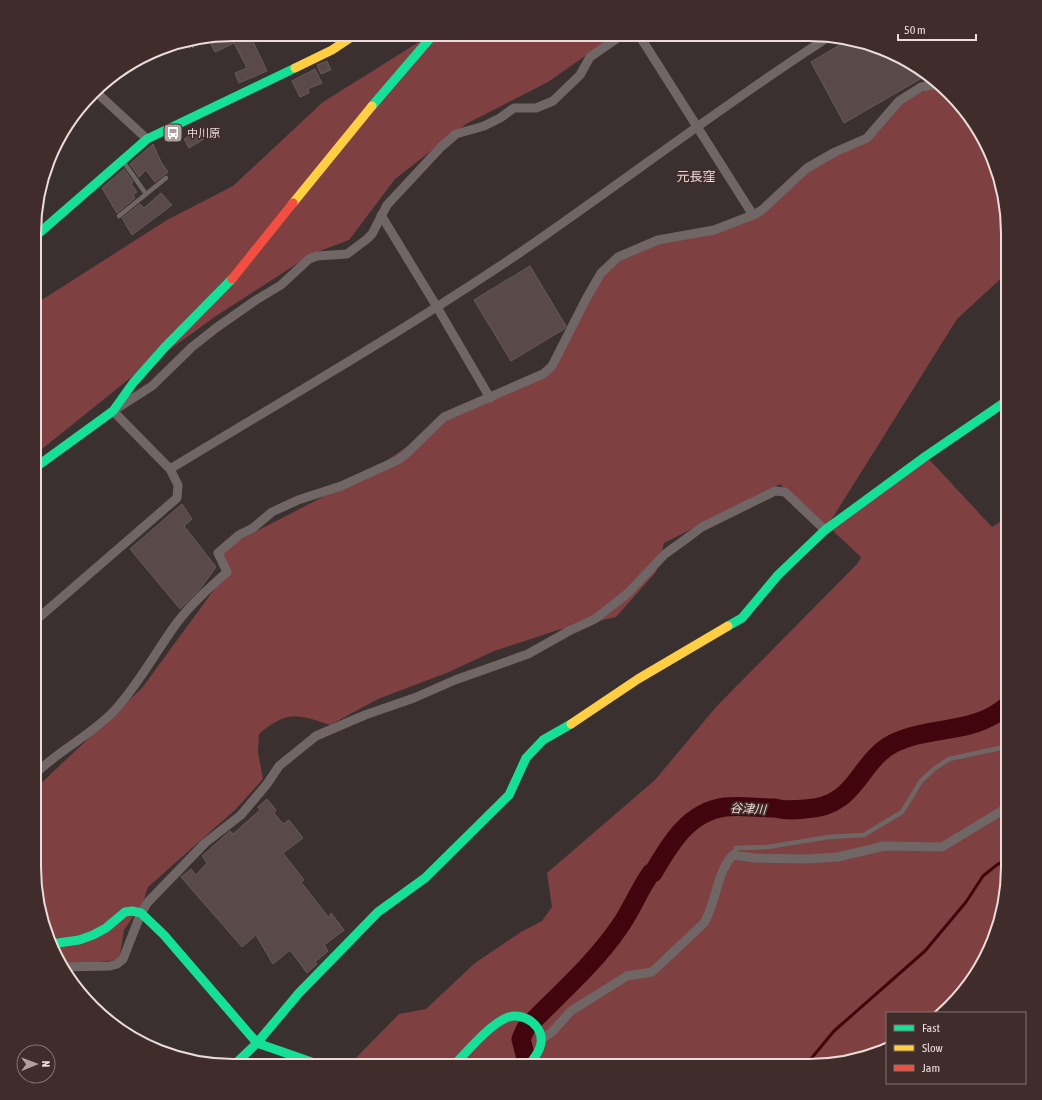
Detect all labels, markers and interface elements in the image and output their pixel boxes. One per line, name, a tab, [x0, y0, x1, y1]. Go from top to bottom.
scale bar	[898, 16, 976, 42]
text: 50 m	[904, 23, 926, 37]
bus stop icon: 中川原	[162, 122, 184, 144]
place label: 中川原	[187, 127, 220, 139]
district label: 元長窪	[676, 169, 716, 184]
water label: 谷津川	[730, 801, 768, 817]
legend	[886, 1012, 1026, 1084]
text: Fast	[922, 1021, 940, 1035]
text: Slow	[922, 1041, 943, 1055]
north arrow	[16, 1044, 56, 1084]
text: N	[40, 1060, 52, 1067]
text: Jam	[922, 1061, 940, 1075]

